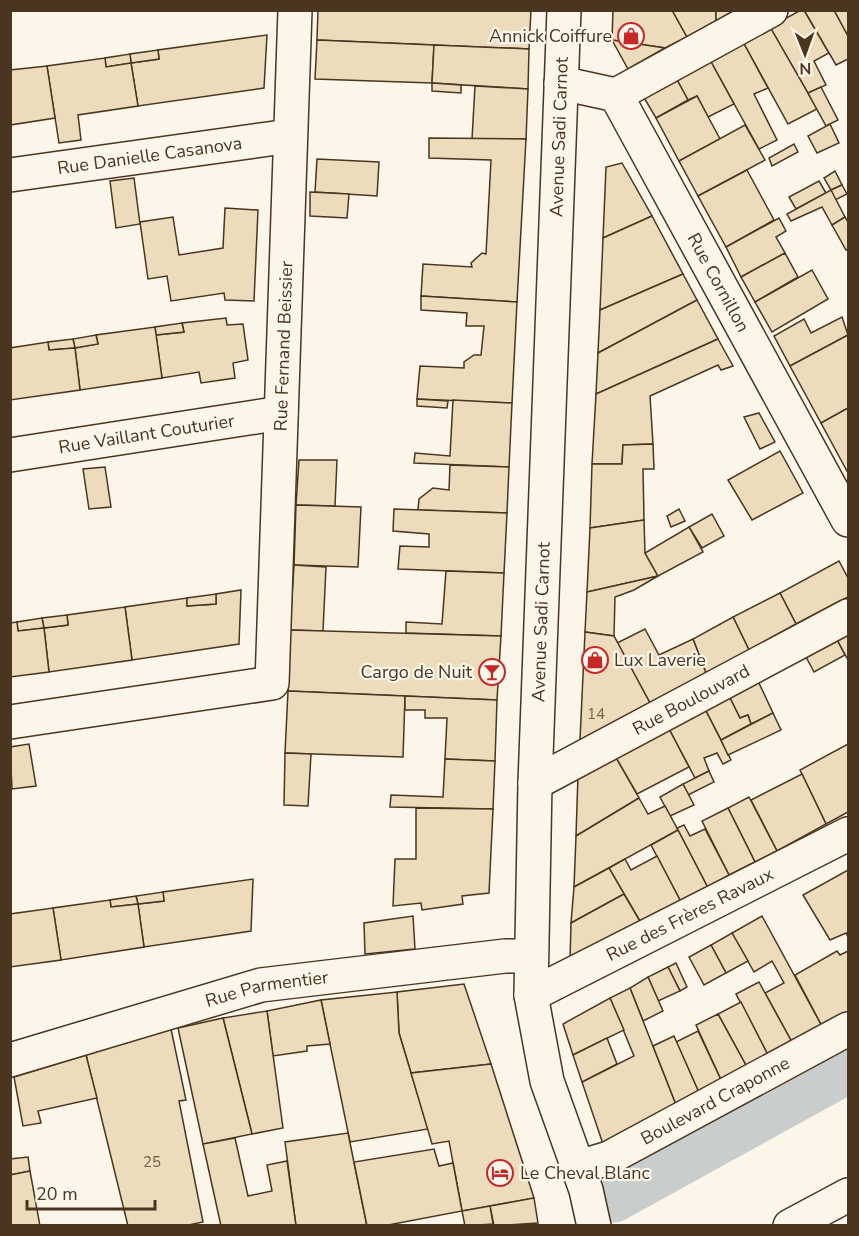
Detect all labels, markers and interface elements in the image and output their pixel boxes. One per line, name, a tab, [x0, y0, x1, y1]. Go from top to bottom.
shop icon: Annick Coiffure	[616, 21, 646, 51]
place label: Annick Coiffure	[489, 24, 612, 48]
north arrow	[775, 24, 835, 84]
street label: Avenue Sadi Carnot	[544, 56, 574, 217]
text: N	[799, 57, 811, 79]
street label: Rue Danielle Casanova	[56, 131, 244, 180]
street label: Rue Cornillon	[682, 229, 755, 336]
street label: Rue Fernand Beissier	[269, 260, 298, 432]
street label: Rue Vaillant Couturier	[57, 408, 236, 459]
street label: Avenue Sadi Carnot	[526, 541, 556, 702]
shop icon: Lux Laverie	[580, 645, 610, 675]
place label: Lux Laverie	[614, 648, 706, 672]
bar icon: Cargo de Nuit	[477, 657, 507, 687]
street label: Rue Boulouvard	[628, 659, 754, 741]
place label: Cargo de Nuit	[361, 660, 473, 684]
house number: 14	[587, 704, 605, 724]
street label: Rue des Frères Ravaux	[602, 862, 778, 967]
street label: Rue Parmentier	[202, 965, 330, 1013]
street label: Boulevard Craponne	[637, 1051, 794, 1151]
house number: 25	[143, 1152, 161, 1172]
hotel icon: Le Cheval Blanc	[485, 1158, 515, 1188]
place label: Le Cheval Blanc	[520, 1161, 650, 1185]
scale bar	[27, 1173, 154, 1211]
text: 20 m	[36, 1182, 78, 1206]

